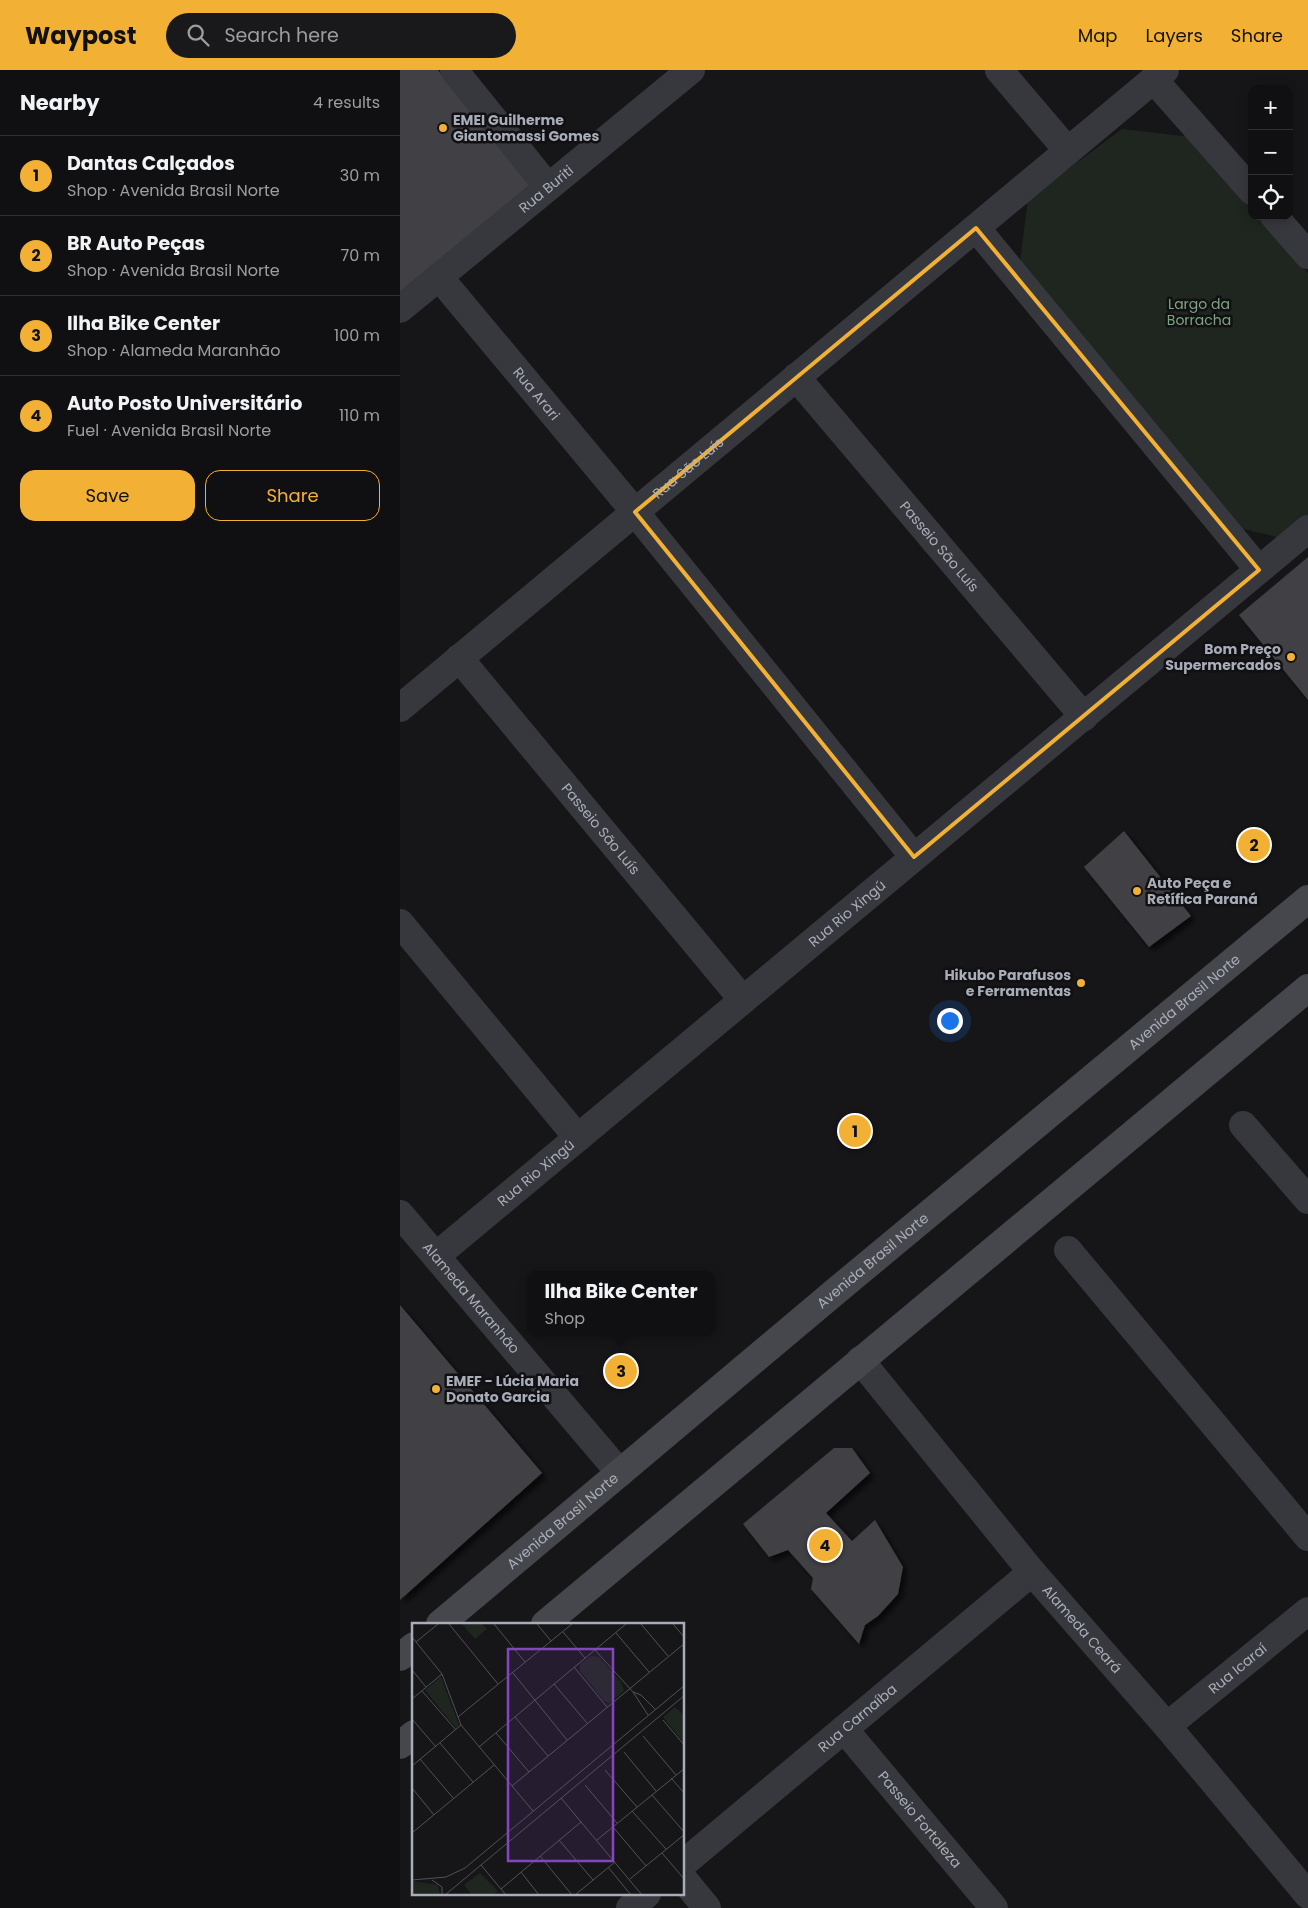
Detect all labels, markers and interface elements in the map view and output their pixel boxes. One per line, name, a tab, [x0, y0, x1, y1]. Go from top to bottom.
search box	[166, 13, 516, 58]
text: Waypost	[25, 19, 136, 52]
icon: search	[184, 21, 212, 49]
text: Search here	[224, 22, 339, 49]
text: Map	[1078, 23, 1118, 48]
text: Layers	[1146, 23, 1203, 48]
text: Share	[1231, 23, 1283, 48]
map controls	[1248, 85, 1293, 220]
button: +	[1248, 85, 1293, 130]
text: Nearby	[20, 88, 100, 117]
text: 4 results	[313, 91, 380, 114]
place label: EMEI Guilherme Giantomassi Gomes	[453, 110, 599, 146]
marker: EMEI Guilherme Giantomassi Gomes	[437, 122, 449, 134]
button: −	[1248, 130, 1293, 175]
text: Dantas Calçados	[67, 150, 235, 177]
street label: Rua Buriti	[514, 161, 578, 218]
text: 1	[33, 164, 39, 187]
text: 30 m	[340, 164, 380, 187]
button: locate	[1248, 175, 1293, 220]
text: Shop · Avenida Brasil Norte	[67, 179, 280, 202]
text: BR Auto Peças	[67, 230, 205, 257]
text: 2	[31, 244, 41, 267]
text: 70 m	[340, 244, 380, 267]
text: Shop · Avenida Brasil Norte	[67, 259, 280, 282]
park label: Largo da Borracha	[1167, 294, 1231, 330]
text: Ilha Bike Center	[67, 310, 220, 337]
text: 3	[31, 324, 41, 347]
text: 100 m	[334, 324, 380, 347]
text: Shop · Alameda Maranhão	[67, 339, 280, 362]
street label: Rua Arari	[508, 363, 564, 425]
text: Auto Posto Universitário	[67, 390, 302, 417]
text: 4	[31, 404, 41, 427]
text: 110 m	[339, 404, 380, 427]
text: Fuel · Avenida Brasil Norte	[67, 419, 271, 442]
street label: Rua São Luís	[648, 432, 728, 503]
button: Save	[20, 470, 195, 521]
button: Share	[205, 470, 380, 521]
street label: Passeio São Luís	[895, 497, 984, 596]
place label: Bom Preço Supermercados	[1165, 639, 1281, 675]
marker: Bom Preço Supermercados	[1285, 651, 1297, 663]
street label: Passeio São Luís	[557, 779, 645, 879]
pin: 2	[1238, 826, 1270, 864]
place label: Auto Peça e Retífica Paraná	[1147, 873, 1258, 909]
street label: Rua Rio Xingú	[804, 875, 890, 951]
marker: Auto Peça e Retífica Paraná	[1131, 885, 1143, 897]
street label: Avenida Brasil Norte	[1124, 949, 1245, 1054]
place label: Hikubo Parafusos e Ferramentas	[944, 965, 1071, 1001]
marker: Hikubo Parafusos e Ferramentas	[1075, 977, 1087, 989]
your location	[937, 1008, 963, 1034]
pin: 1	[839, 1112, 871, 1150]
street label: Rua Rio Xingú	[493, 1135, 579, 1211]
street label: Avenida Brasil Norte	[812, 1208, 933, 1313]
street label: Alameda Maranhão	[418, 1238, 524, 1358]
popup	[527, 1271, 715, 1336]
text: Ilha Bike Center	[544, 1278, 698, 1305]
text: Shop	[544, 1307, 585, 1330]
pin: 3	[605, 1352, 637, 1390]
place label: EMEF - Lúcia Maria Donato Garcia	[446, 1371, 579, 1407]
marker: EMEF - Lúcia Maria Donato Garcia	[430, 1383, 442, 1395]
street label: Avenida Brasil Norte	[502, 1468, 623, 1574]
pin: 4	[809, 1526, 841, 1564]
street label: Alameda Ceará	[1038, 1581, 1126, 1678]
inset map	[412, 1623, 685, 1896]
street label: Rua Icaraí	[1204, 1638, 1271, 1698]
street label: Rua Carnaíba	[814, 1679, 901, 1757]
street label: Passeio Fortaleza	[873, 1767, 966, 1872]

